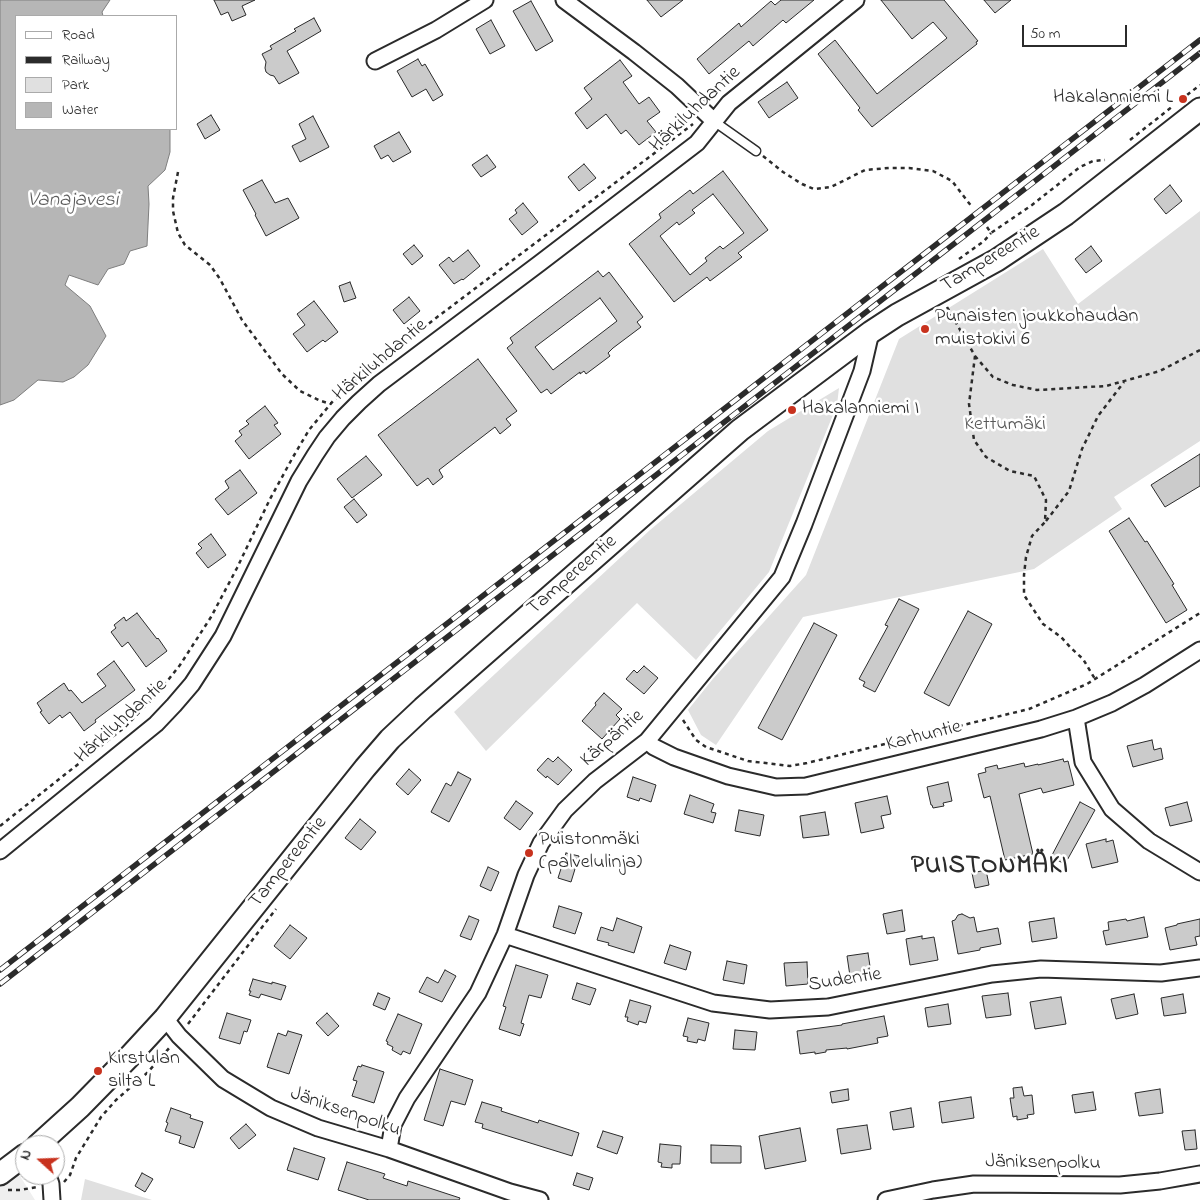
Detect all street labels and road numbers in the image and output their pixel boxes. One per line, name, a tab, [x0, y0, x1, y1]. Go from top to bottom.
street label: Härkiluhdantie	[645, 62, 747, 158]
street label: Tampereentie	[937, 221, 1045, 299]
street label: Härkiluhdantie	[329, 315, 433, 407]
street label: Tampereentie	[523, 531, 623, 621]
street label: Härkiluhdantie	[71, 674, 173, 770]
street label: Kärpäntie	[576, 705, 650, 773]
street label: Karhuntie	[884, 716, 964, 758]
street label: Tampereentie	[245, 812, 333, 914]
street label: Sudentie	[807, 963, 883, 999]
street label: Jäniksenpolku	[287, 1083, 403, 1143]
street label: Jäniksenpolku	[985, 1151, 1101, 1177]

